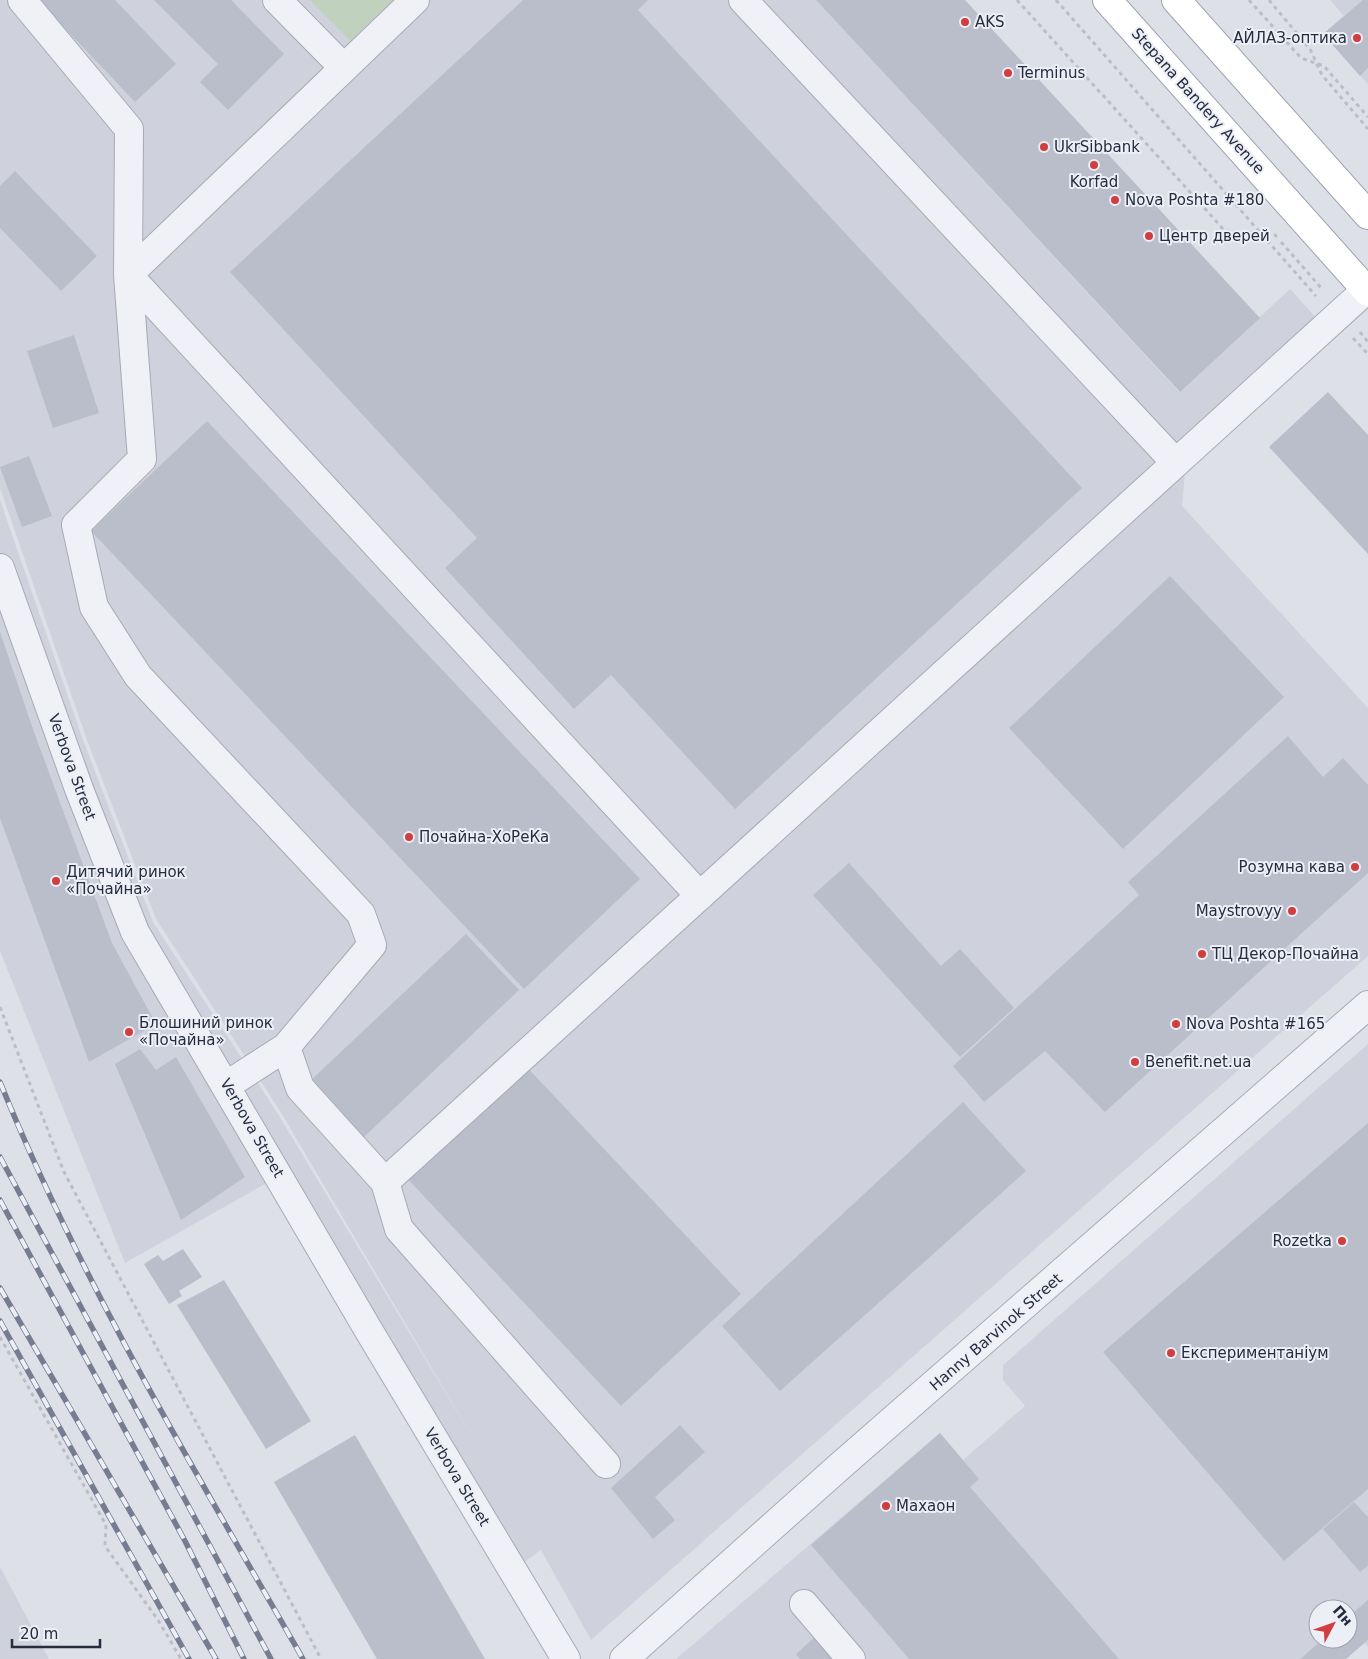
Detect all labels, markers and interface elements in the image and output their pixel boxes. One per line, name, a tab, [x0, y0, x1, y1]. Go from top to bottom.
place label: AKS	[975, 13, 1005, 31]
marker: AKS	[959, 16, 971, 28]
street label: Stepana Bandery Avenue	[1128, 24, 1268, 178]
place label: АЙЛАЗ-оптика	[1233, 28, 1347, 47]
marker: АЙЛАЗ-оптика	[1351, 32, 1363, 44]
place label: Terminus	[1017, 64, 1086, 82]
marker: Terminus	[1002, 67, 1014, 79]
place label: UkrSibbank	[1054, 138, 1140, 156]
marker: UkrSibbank	[1038, 141, 1050, 153]
marker: Korfad	[1088, 159, 1100, 171]
place label: Korfad	[1070, 173, 1118, 191]
place label: Nova Poshta #180	[1125, 191, 1264, 209]
marker: Nova Poshta #180	[1109, 194, 1121, 206]
place label: Центр дверей	[1159, 227, 1270, 245]
marker: Центр дверей	[1143, 230, 1155, 242]
street label: Verbova Street	[44, 711, 100, 823]
place label: Почайна-ХоРеКа	[419, 828, 549, 846]
marker: Почайна-ХоРеКа	[403, 831, 415, 843]
place label: Розумна кава	[1239, 858, 1345, 876]
marker: Розумна кава	[1349, 861, 1361, 873]
place label: Дитячий ринок «Почайна»	[66, 863, 186, 898]
marker: Дитячий ринок «Почайна»	[50, 875, 62, 887]
place label: Maystrovyy	[1196, 902, 1282, 920]
marker: Maystrovyy	[1286, 905, 1298, 917]
place label: ТЦ Декор-Почайна	[1211, 945, 1359, 963]
marker: ТЦ Декор-Почайна	[1196, 948, 1208, 960]
place label: Блошиний ринок «Почайна»	[139, 1014, 273, 1049]
place label: Nova Poshta #165	[1186, 1015, 1325, 1033]
marker: Nova Poshta #165	[1170, 1018, 1182, 1030]
marker: Блошиний ринок «Почайна»	[123, 1026, 135, 1038]
place label: Benefit.net.ua	[1145, 1053, 1251, 1071]
marker: Benefit.net.ua	[1129, 1056, 1141, 1068]
street label: Verbova Street	[216, 1075, 288, 1181]
place label: Rozetka	[1272, 1232, 1332, 1250]
marker: Rozetka	[1336, 1235, 1348, 1247]
street label: Hanny Barvinok Street	[926, 1270, 1066, 1394]
place label: Експериментаніум	[1181, 1344, 1329, 1362]
marker: Експериментаніум	[1165, 1347, 1177, 1359]
street label: Verbova Street	[421, 1425, 494, 1530]
place label: Махаон	[896, 1497, 955, 1515]
marker: Махаон	[880, 1500, 892, 1512]
north arrow	[1308, 1599, 1358, 1649]
text: Пн	[1330, 1602, 1356, 1629]
scale bar	[12, 1616, 100, 1648]
text: 20 m	[20, 1625, 58, 1643]

